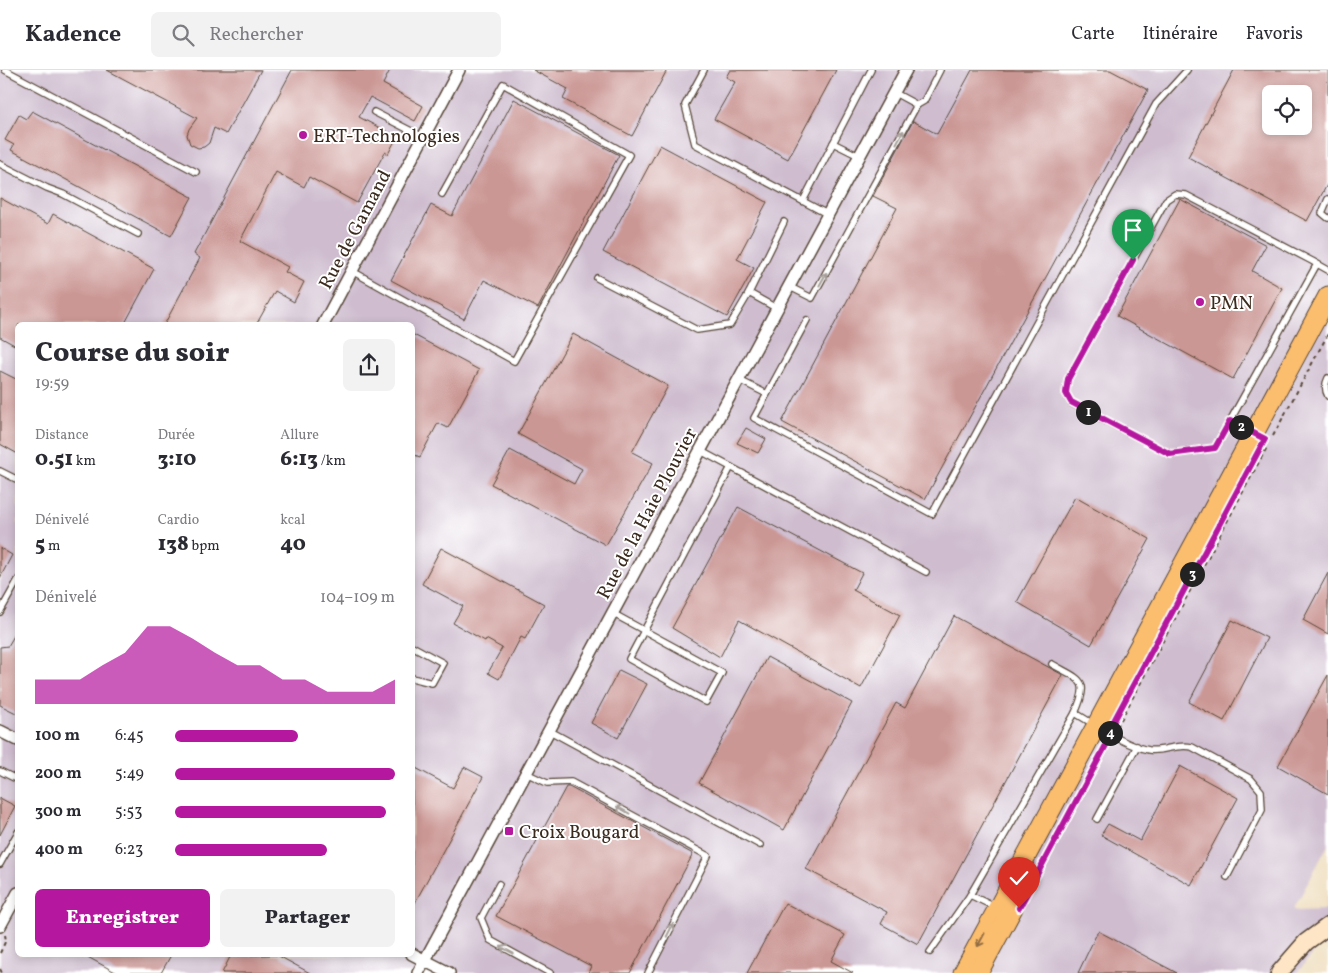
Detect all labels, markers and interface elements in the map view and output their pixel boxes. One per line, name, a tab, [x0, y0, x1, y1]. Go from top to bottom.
search box	[151, 12, 501, 57]
text: Kadence	[25, 18, 121, 52]
icon: search	[169, 21, 197, 49]
text: Rechercher	[209, 22, 304, 48]
text: Carte	[1071, 22, 1114, 47]
text: Itinéraire	[1142, 22, 1218, 47]
text: Favoris	[1246, 22, 1303, 47]
map controls	[1262, 85, 1312, 135]
button: locate	[1262, 85, 1312, 135]
place label: ERT-Technologies	[313, 124, 460, 150]
marker: ERT-Technologies	[297, 129, 309, 141]
one-way arrow	[896, 130, 906, 144]
street label: Rue de Gamand	[313, 166, 398, 294]
pin	[1112, 209, 1154, 260]
icon: arrive	[1119, 216, 1147, 244]
one-way arrow	[818, 273, 828, 287]
place label: PMN	[1210, 291, 1253, 317]
marker: PMN	[1194, 296, 1206, 308]
text: Course du soir	[35, 334, 230, 373]
button: share	[343, 339, 395, 391]
text: 19:59	[35, 373, 69, 395]
pin: 1	[1076, 400, 1100, 424]
text: 1	[1086, 403, 1091, 422]
pin: 2	[1228, 414, 1254, 440]
text: 2	[1238, 418, 1245, 437]
street label: Rue de la Haie Plouvier	[591, 423, 704, 604]
text: Distance	[35, 426, 89, 445]
text: Durée	[158, 426, 195, 445]
text: Allure	[280, 426, 319, 445]
text: 0.51	[35, 445, 73, 474]
text: 3:10	[158, 445, 196, 474]
text: 6:13	[280, 445, 318, 474]
text: km	[73, 452, 96, 471]
text: /km	[318, 452, 346, 471]
text: Dénivelé	[35, 511, 89, 530]
text: Cardio	[158, 511, 199, 530]
text: kcal	[280, 511, 305, 530]
text: 5	[35, 530, 45, 559]
text: 138	[158, 530, 189, 559]
text: 40	[280, 530, 306, 559]
text: m	[45, 537, 60, 556]
text: bpm	[189, 537, 220, 556]
pin: 3	[1180, 562, 1204, 586]
text: 3	[1189, 565, 1196, 584]
text: Dénivelé	[35, 587, 97, 609]
text: 104–109 m	[320, 587, 395, 609]
pin: 4	[1098, 720, 1122, 746]
text: 4	[1106, 724, 1115, 743]
text: 100 m	[35, 725, 80, 747]
text: 6:45	[115, 725, 144, 747]
text: 200 m	[35, 763, 82, 785]
text: 5:49	[115, 763, 144, 785]
text: 300 m	[35, 801, 81, 823]
text: 5:53	[115, 801, 142, 823]
one-way arrow	[615, 805, 630, 815]
place label: Croix Bougard	[519, 820, 639, 846]
marker: Croix Bougard	[503, 825, 515, 837]
text: 400 m	[35, 839, 83, 861]
text: 6:23	[115, 839, 143, 861]
pin	[998, 857, 1040, 908]
icon: check	[1005, 864, 1033, 892]
button: Enregistrer	[35, 889, 210, 947]
button: Partager	[220, 889, 395, 947]
one-way arrow	[665, 922, 675, 937]
one-way arrow	[976, 932, 986, 947]
one-way arrow	[500, 945, 515, 955]

